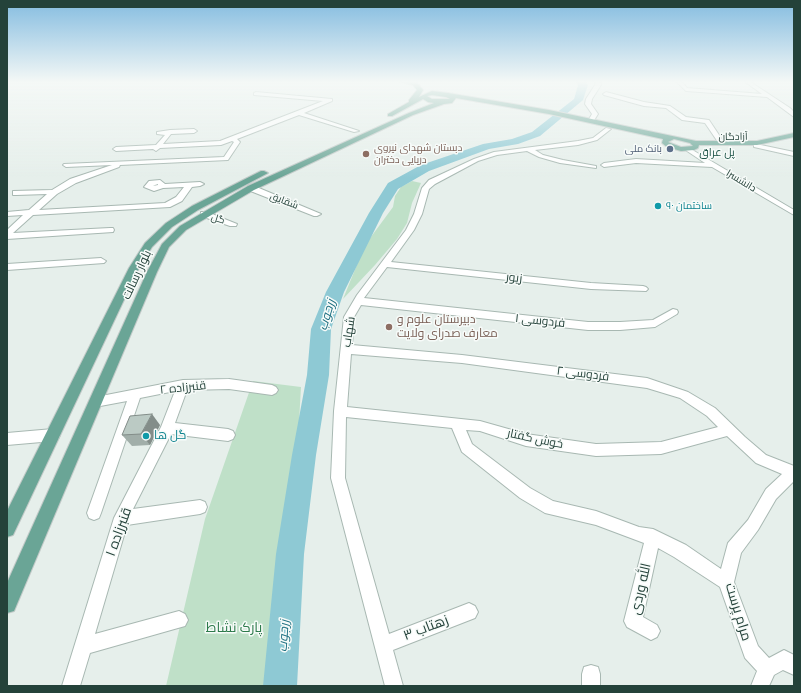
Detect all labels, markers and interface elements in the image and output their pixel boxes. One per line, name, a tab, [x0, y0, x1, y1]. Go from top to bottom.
street label: آزادگان	[718, 131, 748, 143]
place label: دبستان شهدای نیروی دریایی دختران	[374, 142, 462, 166]
place label: بانک ملی	[625, 143, 662, 155]
marker: بانک ملی	[665, 144, 675, 154]
district label: پل عراق	[699, 146, 735, 160]
marker: دبستان شهدای نیروی دریایی دختران	[361, 149, 371, 159]
street label: دانشسرا	[724, 167, 758, 195]
street label: شقایق	[268, 190, 300, 212]
place label: ساختمان ۹۰	[666, 200, 712, 212]
marker: ساختمان ۹۰	[653, 201, 663, 211]
street label: گل	[210, 211, 226, 227]
street label: بلوار رسالت	[119, 248, 155, 302]
street label: زیور	[505, 270, 523, 286]
water label: زرجوب	[315, 297, 339, 333]
street label: فردوسی ۱	[514, 311, 566, 331]
place label: دبیرستان علوم و معارف صدرای ولایت	[397, 313, 498, 341]
street label: شهاب	[339, 316, 359, 348]
marker: دبیرستان علوم و معارف صدرای ولایت	[384, 322, 394, 332]
street label: فردوسی ۲	[556, 364, 610, 384]
street label: قنبرزاده ۲	[159, 378, 207, 398]
street label: خوش گفتار	[506, 426, 564, 452]
place label: گل ها	[154, 429, 186, 443]
marker: گل ها	[141, 431, 151, 441]
street label: قنبرزاده ۱	[102, 505, 136, 559]
street label: الله وردی	[627, 562, 655, 616]
street label: مرام پرست	[721, 581, 755, 643]
street label: زهتاب ۳	[401, 612, 451, 644]
park label: پارک نشاط	[206, 620, 262, 636]
water label: زرجوب	[275, 620, 293, 652]

